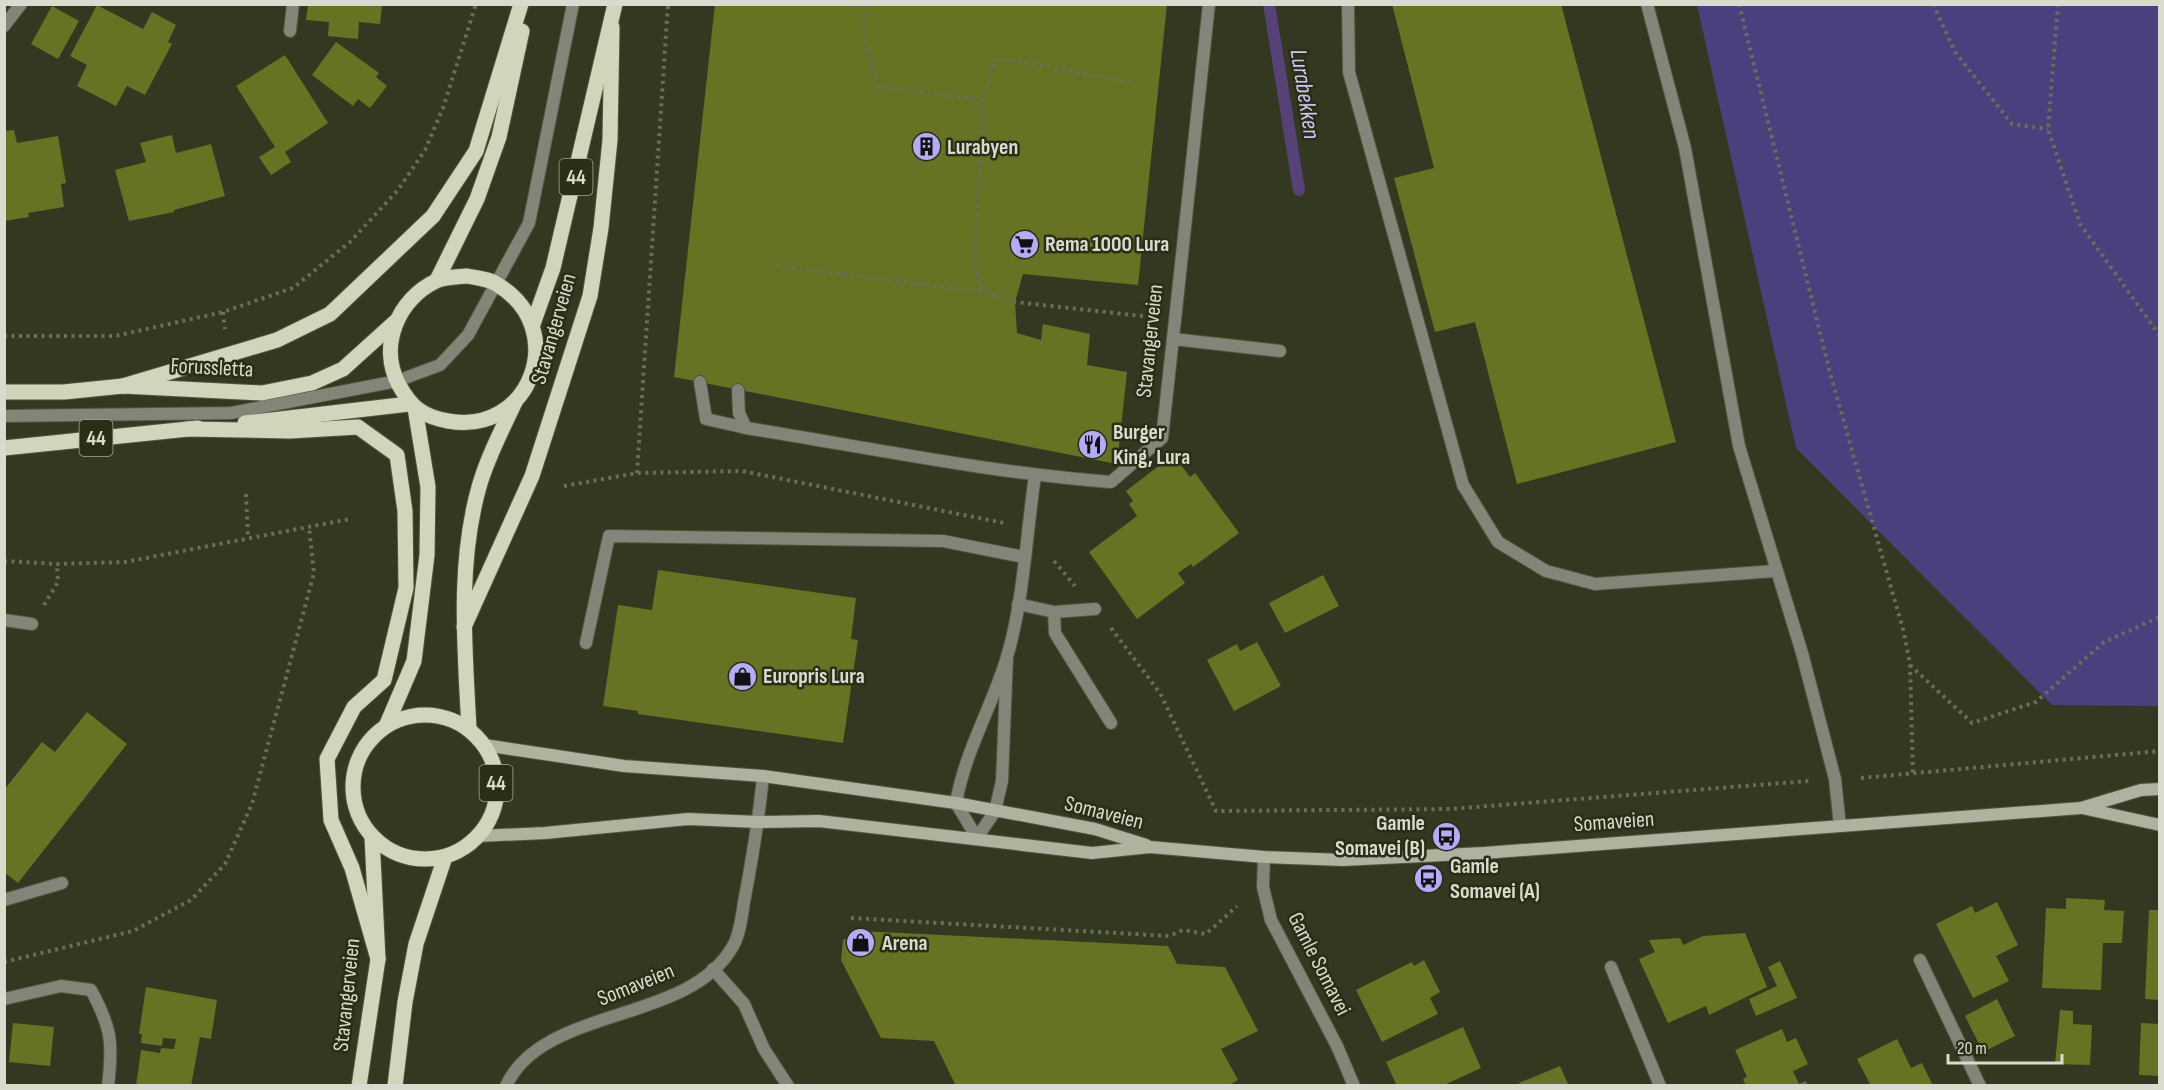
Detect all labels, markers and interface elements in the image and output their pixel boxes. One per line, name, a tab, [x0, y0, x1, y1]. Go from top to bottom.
water label: Lurabekken	[1284, 47, 1326, 141]
building icon: Lurabyen	[910, 131, 942, 163]
place label: Lurabyen	[947, 134, 1018, 161]
road number: 44	[560, 159, 592, 195]
supermarket icon: Rema 1000 Lura	[1008, 228, 1040, 260]
place label: Rema 1000 Lura	[1045, 231, 1169, 258]
street label: Stavangerveien	[525, 271, 583, 387]
street label: Stavangerveien	[1131, 283, 1169, 399]
street label: Forussletta	[170, 352, 254, 384]
place label: Burger King, Lura	[1113, 419, 1190, 471]
road number: 44	[80, 420, 112, 456]
restaurant icon: Burger King, Lura	[1076, 429, 1108, 461]
shop icon: Europris Lura	[726, 660, 758, 692]
place label: Europris Lura	[763, 663, 865, 690]
road number: 44	[480, 765, 512, 801]
street label: Somaveien	[1062, 790, 1146, 836]
street label: Somaveien	[1573, 806, 1655, 838]
place label: Gamle Somavei (B)	[1335, 810, 1425, 862]
bus stop icon: Gamle Somavei (B)	[1430, 820, 1462, 852]
place label: Gamle Somavei (A)	[1450, 853, 1540, 905]
bus stop icon: Gamle Somavei (A)	[1413, 863, 1445, 895]
street label: Gamle Somavei	[1282, 908, 1356, 1020]
shop icon: Arena	[845, 927, 877, 959]
place label: Arena	[881, 930, 928, 957]
street label: Stavangerveien	[328, 937, 366, 1053]
street label: Somaveien	[594, 957, 678, 1013]
scale bar	[1948, 1027, 2062, 1065]
text: 20 m	[1957, 1038, 1987, 1059]

